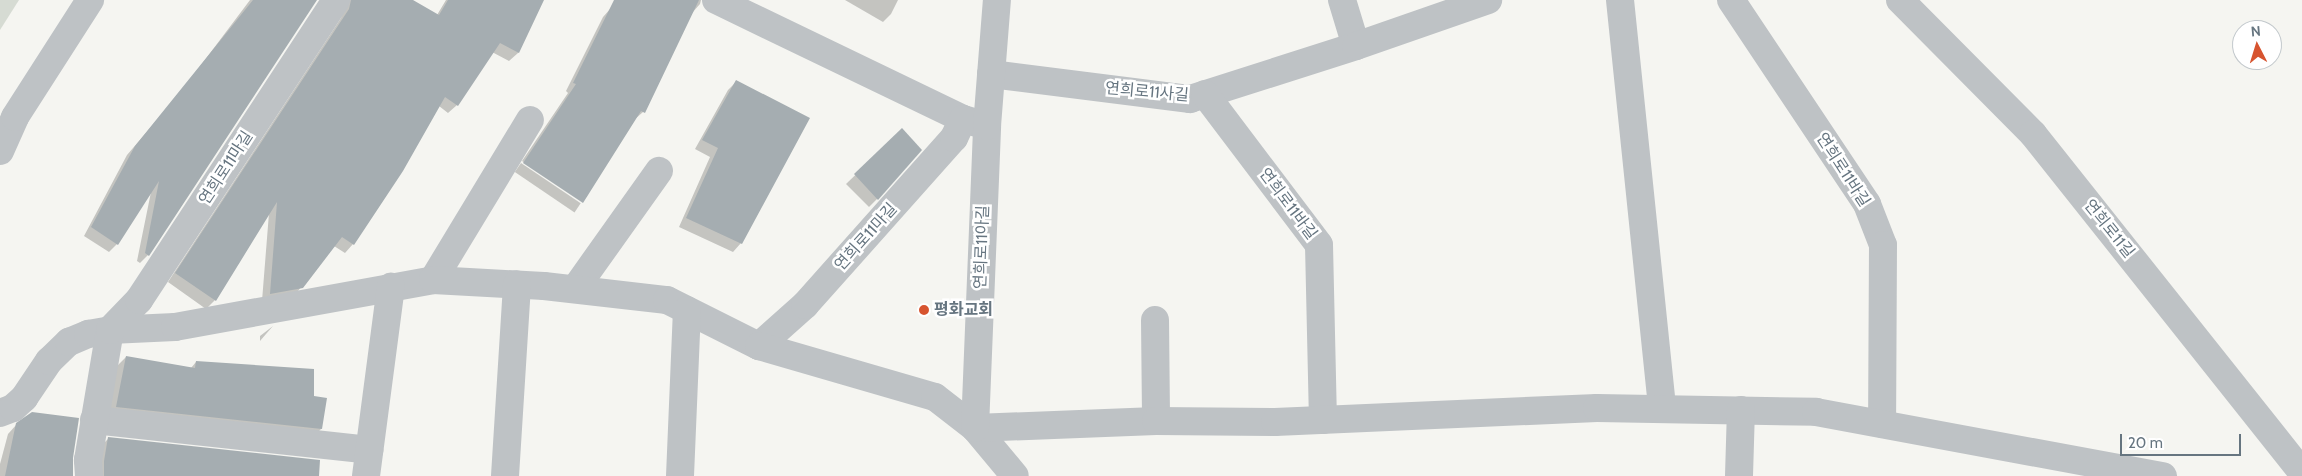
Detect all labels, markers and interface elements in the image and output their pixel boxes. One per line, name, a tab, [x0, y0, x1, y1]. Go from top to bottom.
north arrow	[2232, 20, 2282, 70]
text: N	[2250, 22, 2261, 40]
street label: 연희로11사길	[1104, 79, 1190, 105]
street label: 연희로11마길	[195, 128, 257, 208]
street label: 연희로11바길	[1812, 130, 1874, 210]
street label: 연희로11바길	[1255, 165, 1321, 243]
street label: 연희로11길	[2080, 196, 2138, 262]
street label: 연희로11마길	[831, 199, 901, 275]
street label: 연희로11아길	[971, 205, 993, 289]
place label: 평화교회	[934, 300, 993, 320]
marker: 평화교회	[918, 304, 930, 316]
scale bar	[2122, 424, 2243, 456]
text: 20 m	[2128, 434, 2163, 452]

